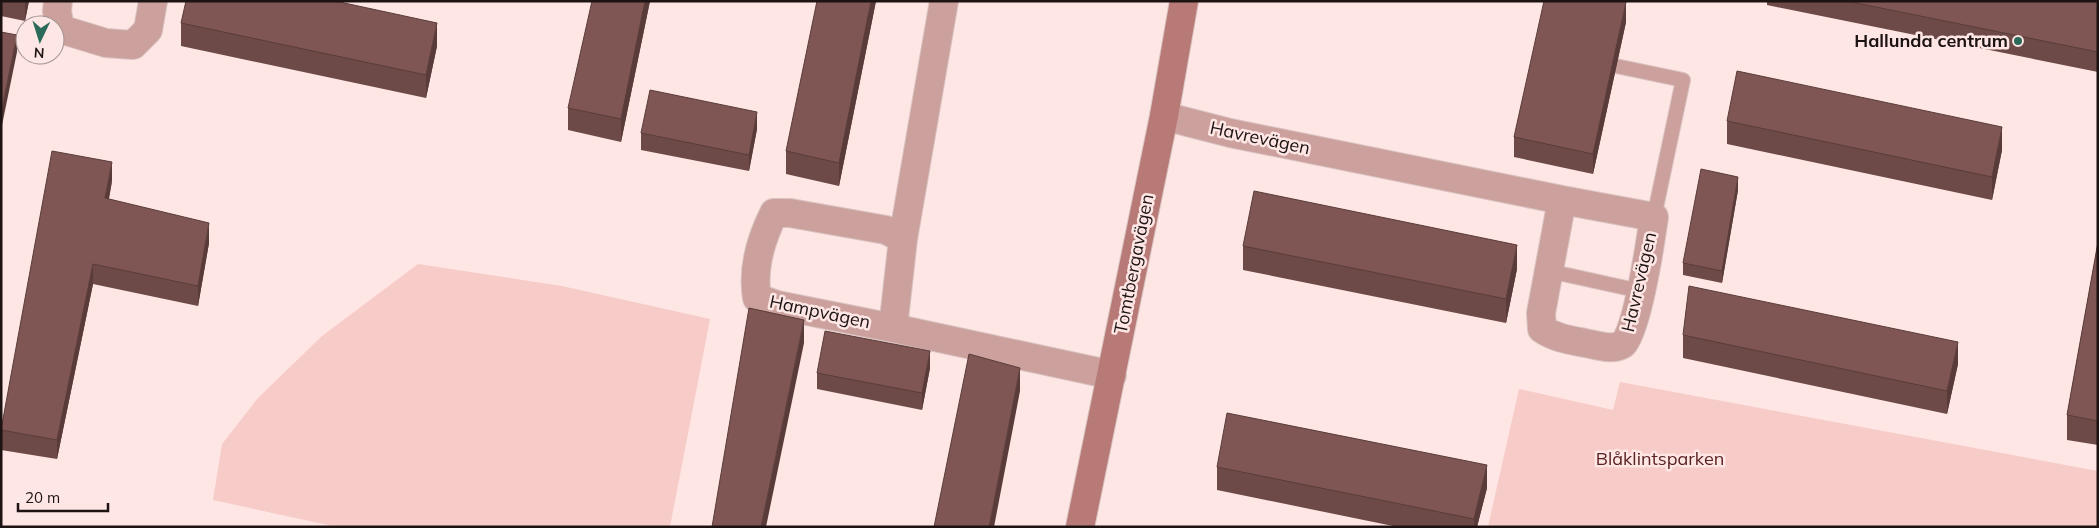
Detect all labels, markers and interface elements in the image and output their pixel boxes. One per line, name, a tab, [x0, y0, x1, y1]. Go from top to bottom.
north arrow	[15, 15, 65, 65]
place label: Hallunda centrum	[1854, 29, 2008, 52]
marker: Hallunda centrum	[2012, 35, 2024, 47]
text: N	[33, 44, 45, 62]
street label: Havrevägen	[1208, 116, 1312, 159]
street label: Tomtbergavägen	[1109, 192, 1158, 336]
street label: Havrevägen	[1616, 230, 1661, 334]
street label: Hampvägen	[768, 290, 873, 333]
park label: Blåklintsparken	[1596, 447, 1724, 470]
scale bar	[18, 480, 108, 512]
text: 20 m	[25, 488, 60, 507]

